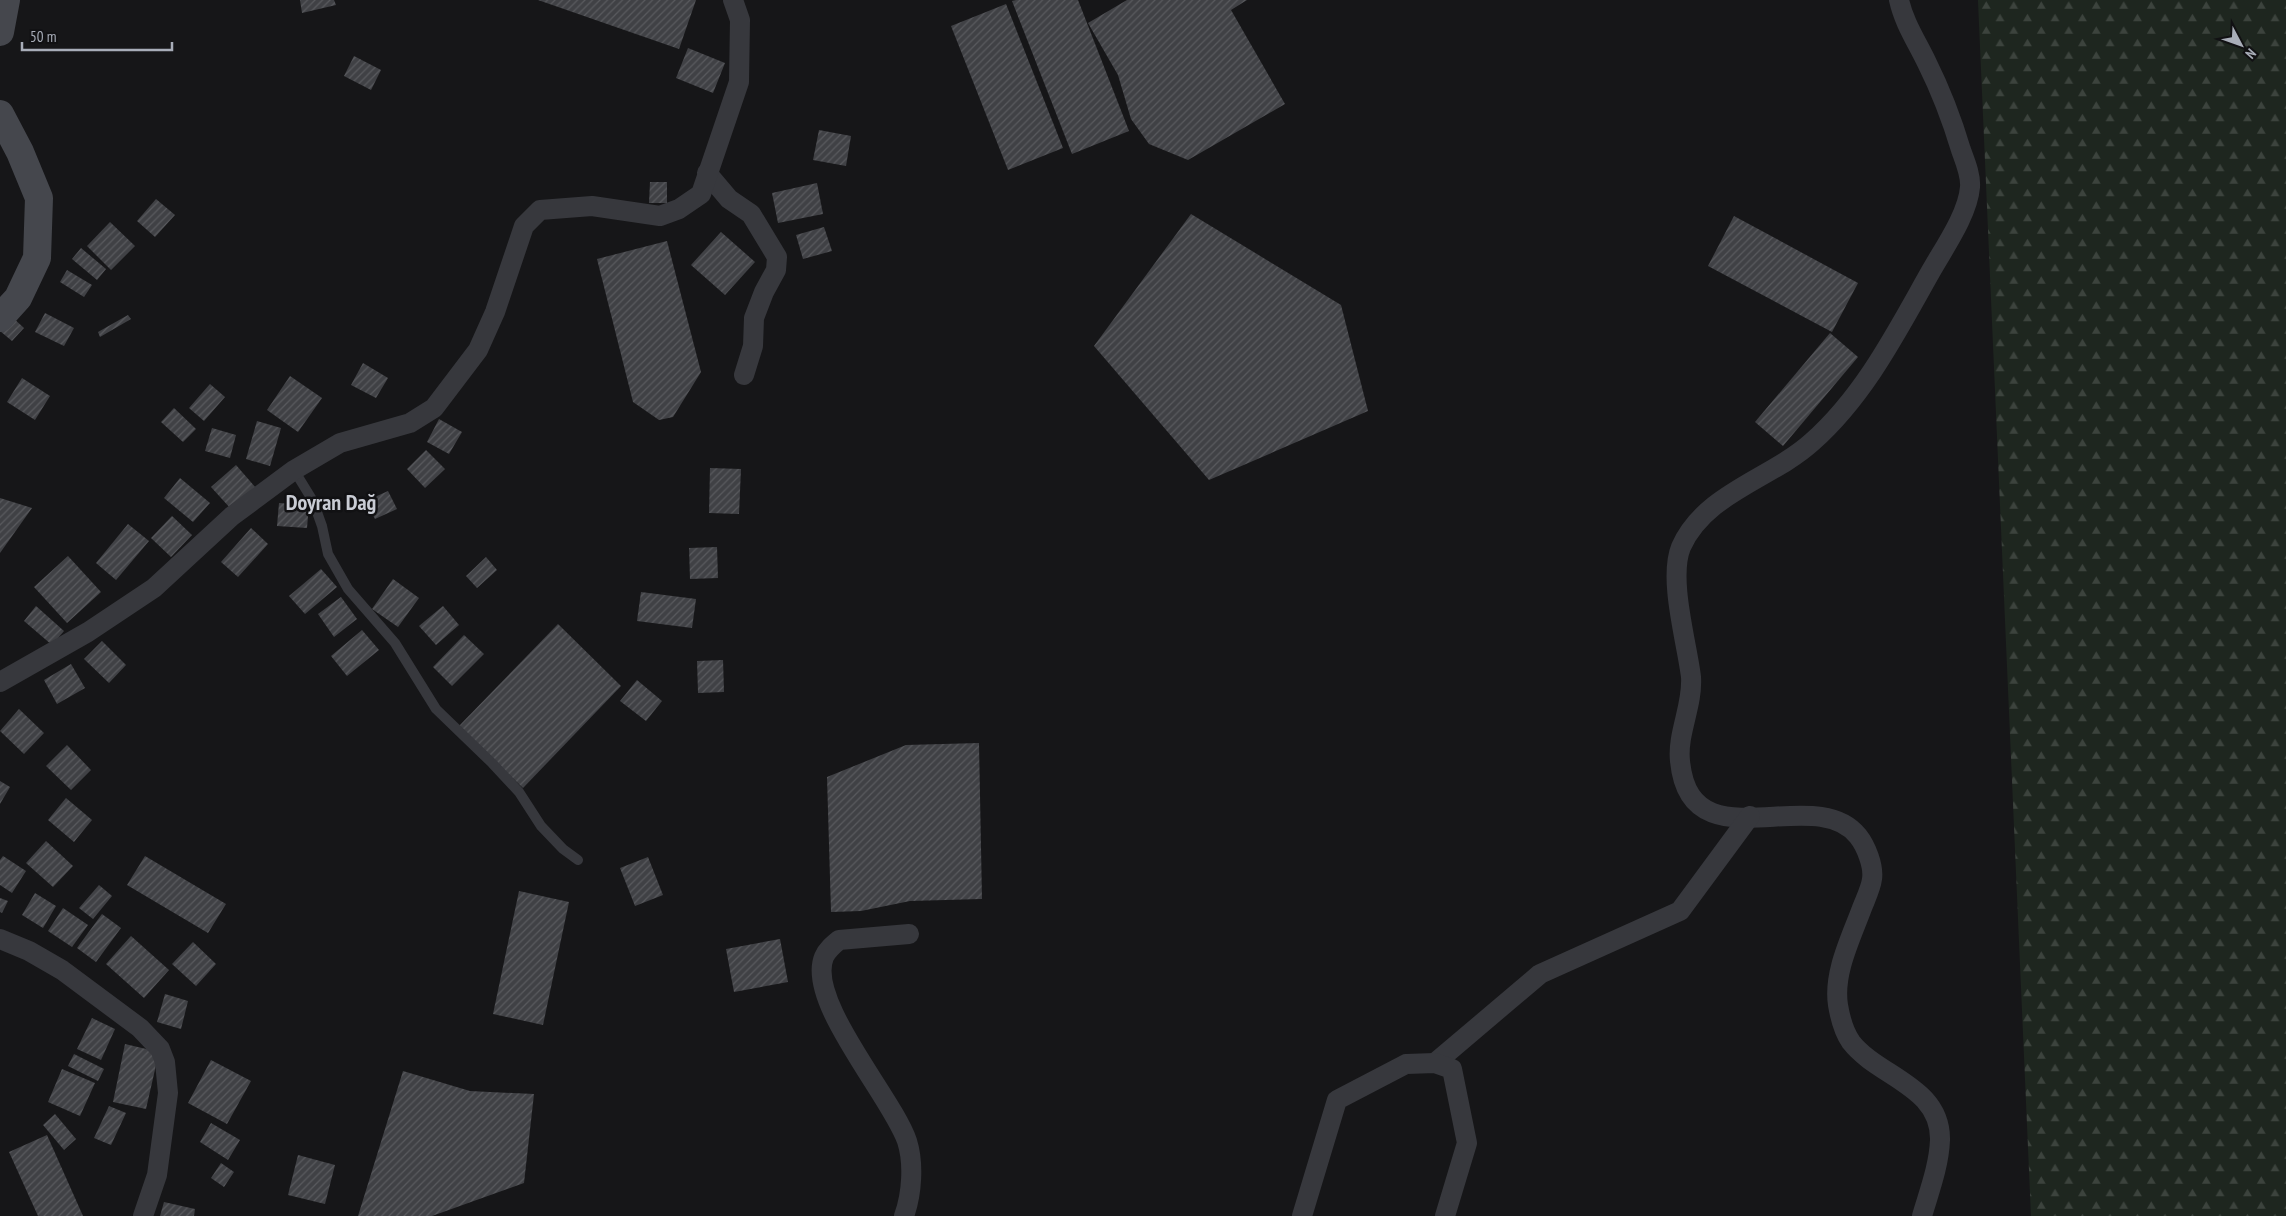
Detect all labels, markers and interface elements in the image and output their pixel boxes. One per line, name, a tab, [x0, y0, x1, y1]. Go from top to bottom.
scale bar	[22, 20, 172, 52]
north arrow	[2216, 20, 2266, 70]
text: 50 m	[30, 27, 56, 46]
text: N	[2242, 45, 2260, 62]
district label: Doyran Dağ	[286, 488, 376, 516]

